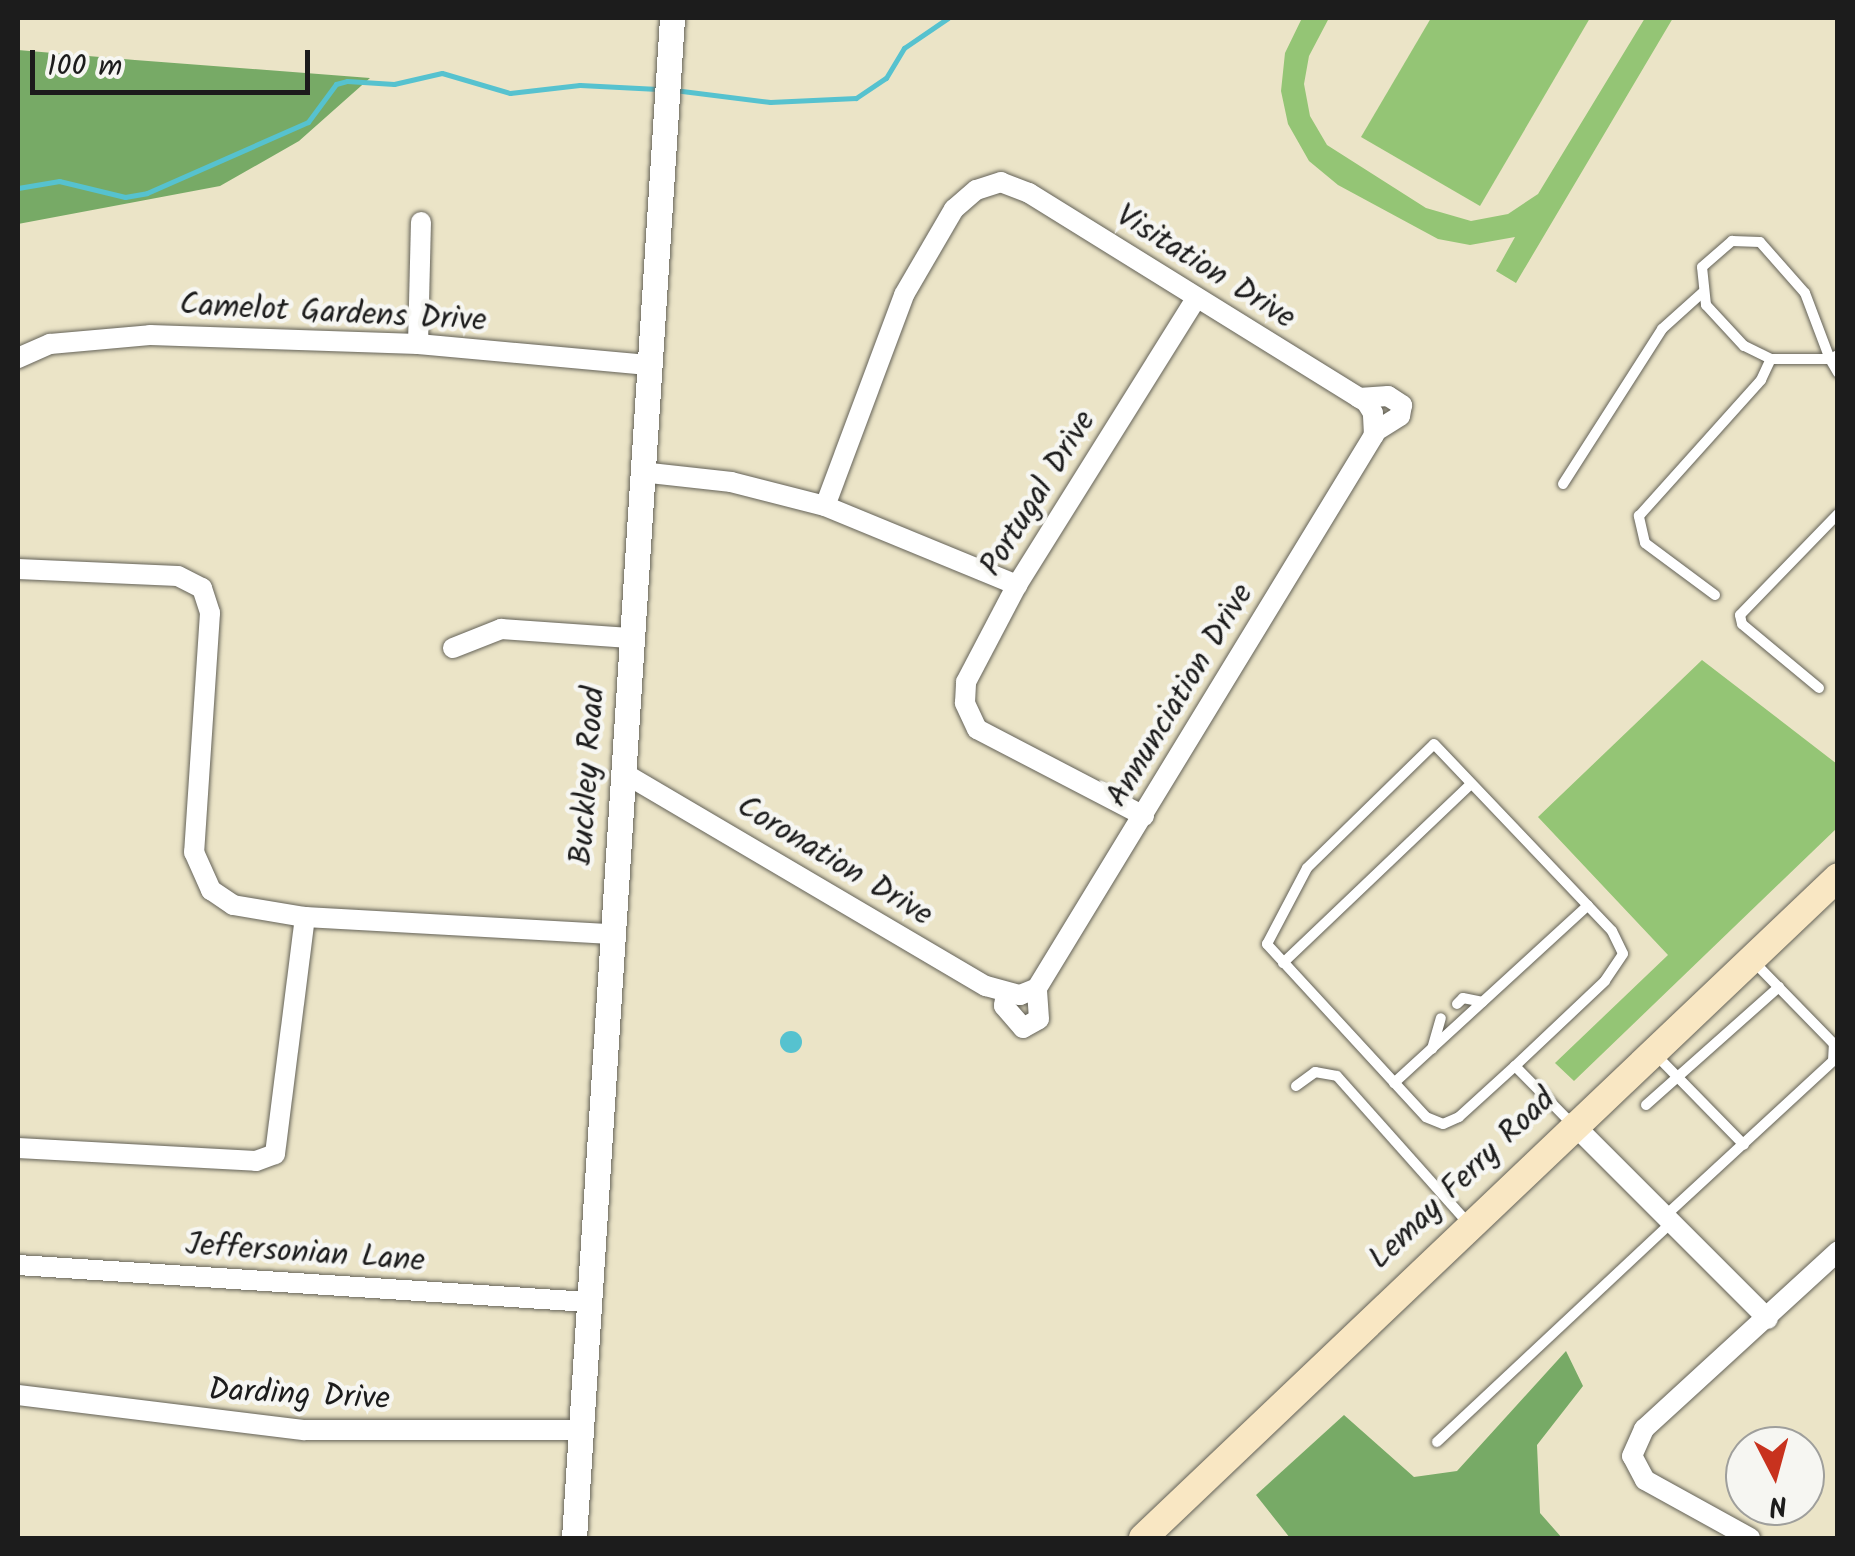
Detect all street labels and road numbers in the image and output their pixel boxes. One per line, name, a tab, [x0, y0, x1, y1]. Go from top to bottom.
street label: Visitation Drive	[1108, 198, 1302, 338]
street label: Camelot Gardens Drive	[179, 287, 487, 341]
street label: Portugal Drive	[973, 404, 1105, 584]
street label: Annunciation Drive	[1099, 577, 1263, 815]
street label: Buckley Road	[564, 685, 614, 867]
street label: Coronation Drive	[729, 788, 939, 936]
street label: Lemay Ferry Road	[1362, 1081, 1564, 1279]
street label: Jeffersonian Lane	[184, 1226, 426, 1282]
street label: Darding Drive	[207, 1372, 391, 1420]

